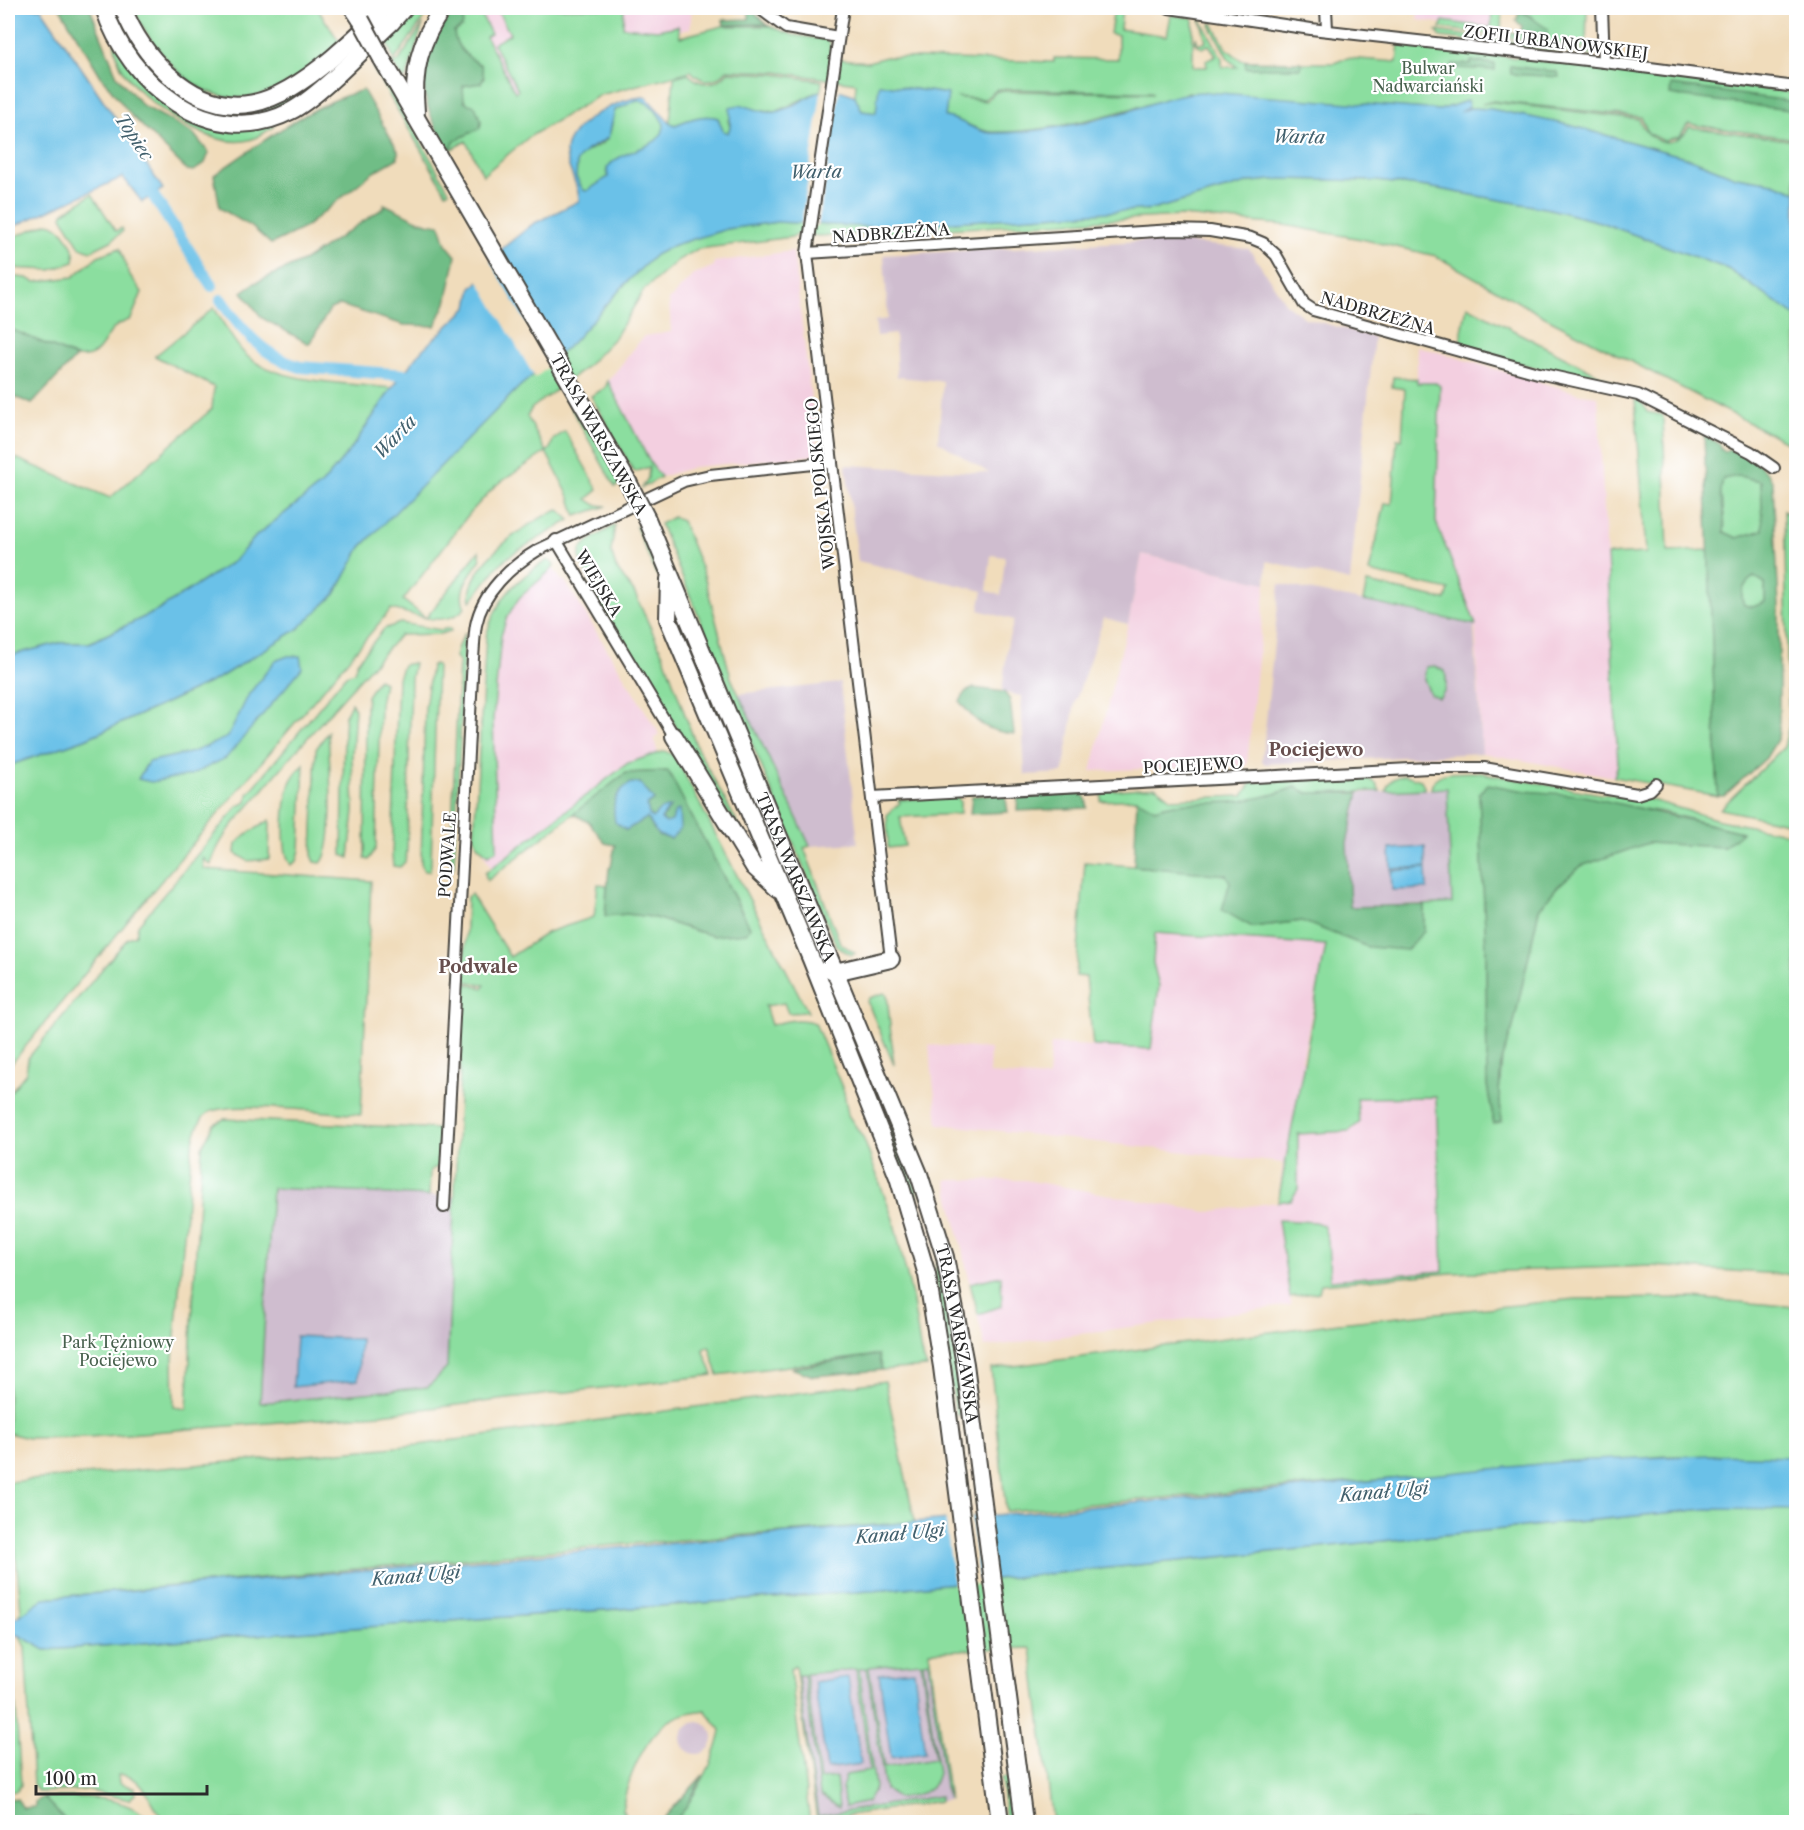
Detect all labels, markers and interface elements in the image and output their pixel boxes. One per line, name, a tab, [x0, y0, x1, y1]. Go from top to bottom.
street label: ZOFII URBANOWSKIEJ	[1463, 21, 1649, 63]
park label: Bulwar Nadwarciański	[1372, 58, 1484, 96]
water label: Topiec	[110, 109, 158, 166]
water label: Warta	[1273, 126, 1326, 148]
water label: Warta	[790, 161, 843, 183]
street label: NADBRZEŻNA	[831, 219, 952, 247]
street label: NADBRZEŻNA	[1318, 287, 1439, 339]
street label: TRASA WARSZAWSKA	[546, 350, 652, 519]
street label: WOJSKA POLSKIEGO	[801, 397, 839, 572]
water label: Warta	[369, 410, 421, 463]
street label: WIEJSKA	[571, 545, 627, 621]
district label: Pociejewo	[1268, 739, 1364, 761]
street label: POCIEJEWO	[1142, 752, 1244, 778]
street label: TRASA WARSZAWSKA	[752, 790, 840, 966]
street label: PODWALE	[434, 812, 460, 898]
district label: Podwale	[438, 956, 518, 978]
street label: TRASA WARSZAWSKA	[932, 1242, 983, 1426]
park label: Park Tężniowy Pociejewo	[62, 1332, 175, 1370]
water label: Kanał Ulgi	[1337, 1477, 1431, 1507]
water label: Kanał Ulgi	[853, 1519, 947, 1549]
water label: Kanał Ulgi	[369, 1561, 463, 1591]
scale bar	[36, 1758, 207, 1796]
text: 100 m	[45, 1768, 97, 1790]

